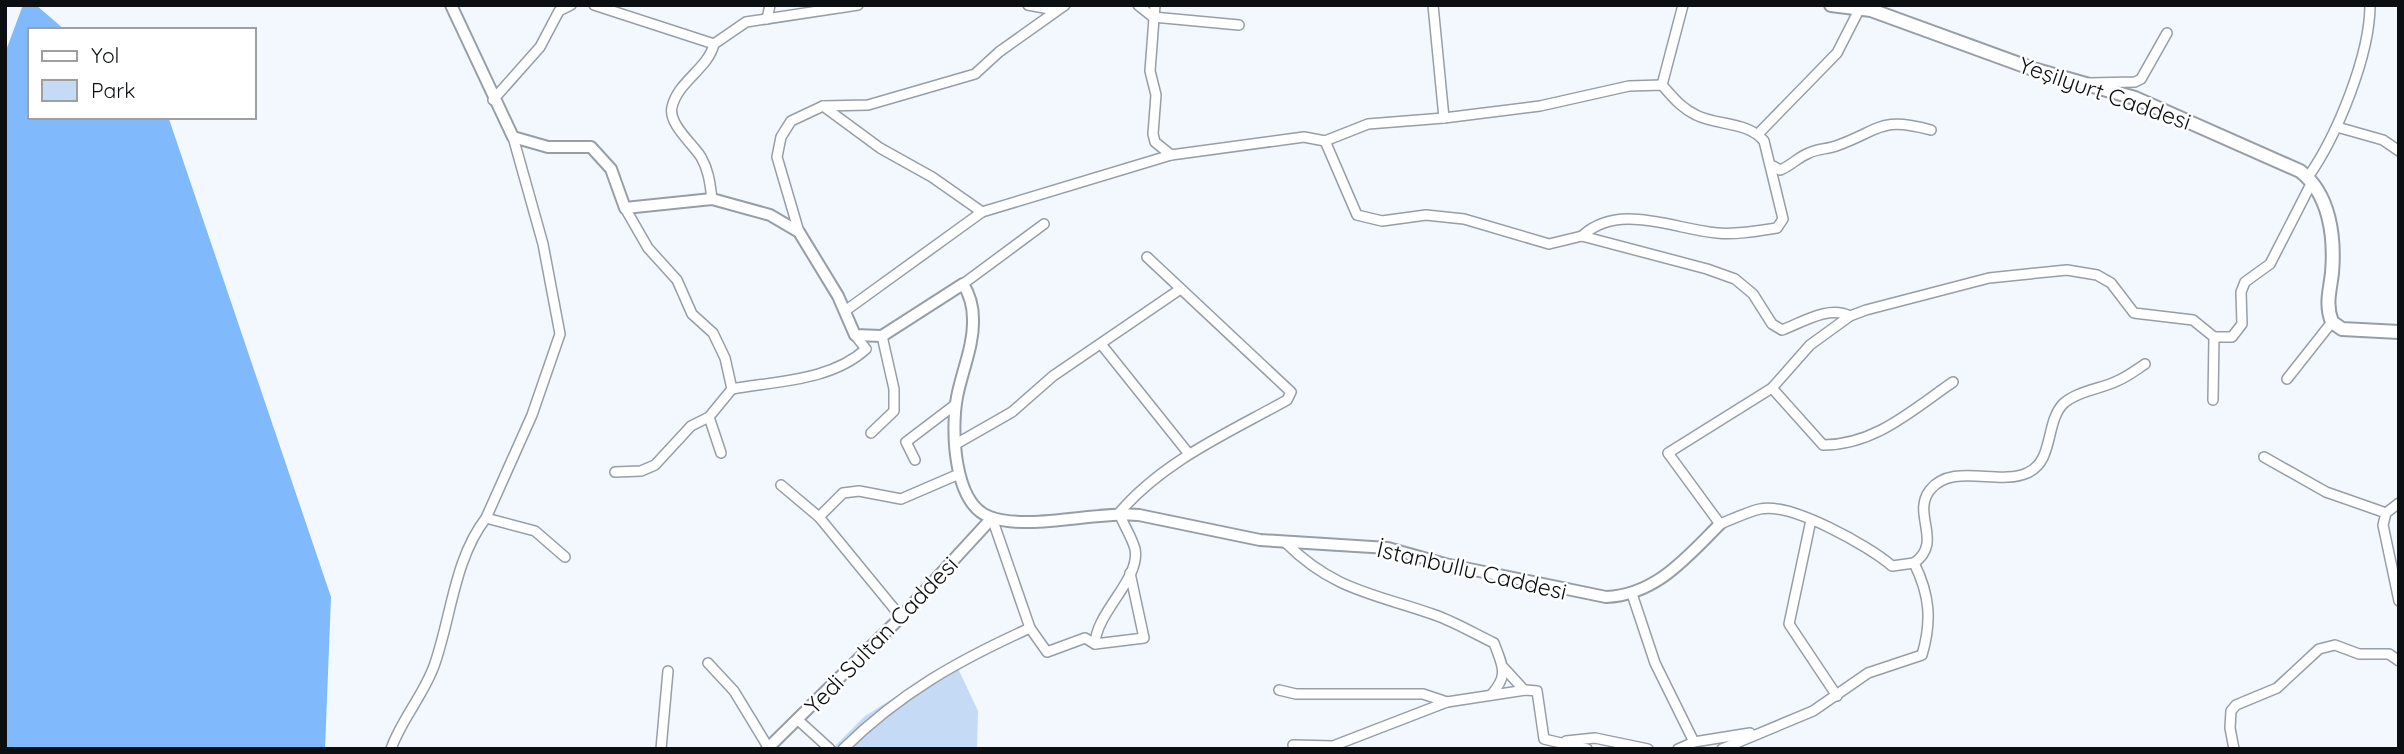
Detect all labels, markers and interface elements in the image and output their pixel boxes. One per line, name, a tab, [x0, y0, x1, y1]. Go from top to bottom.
legend	[28, 28, 256, 119]
text: Yol	[91, 42, 119, 68]
street label: Yeşilyurt Caddesi	[2015, 50, 2195, 136]
text: Park	[91, 77, 135, 103]
street label: İstanbullu Caddesi	[1374, 534, 1570, 606]
street label: Yedi Sultan Caddesi	[798, 550, 964, 720]

